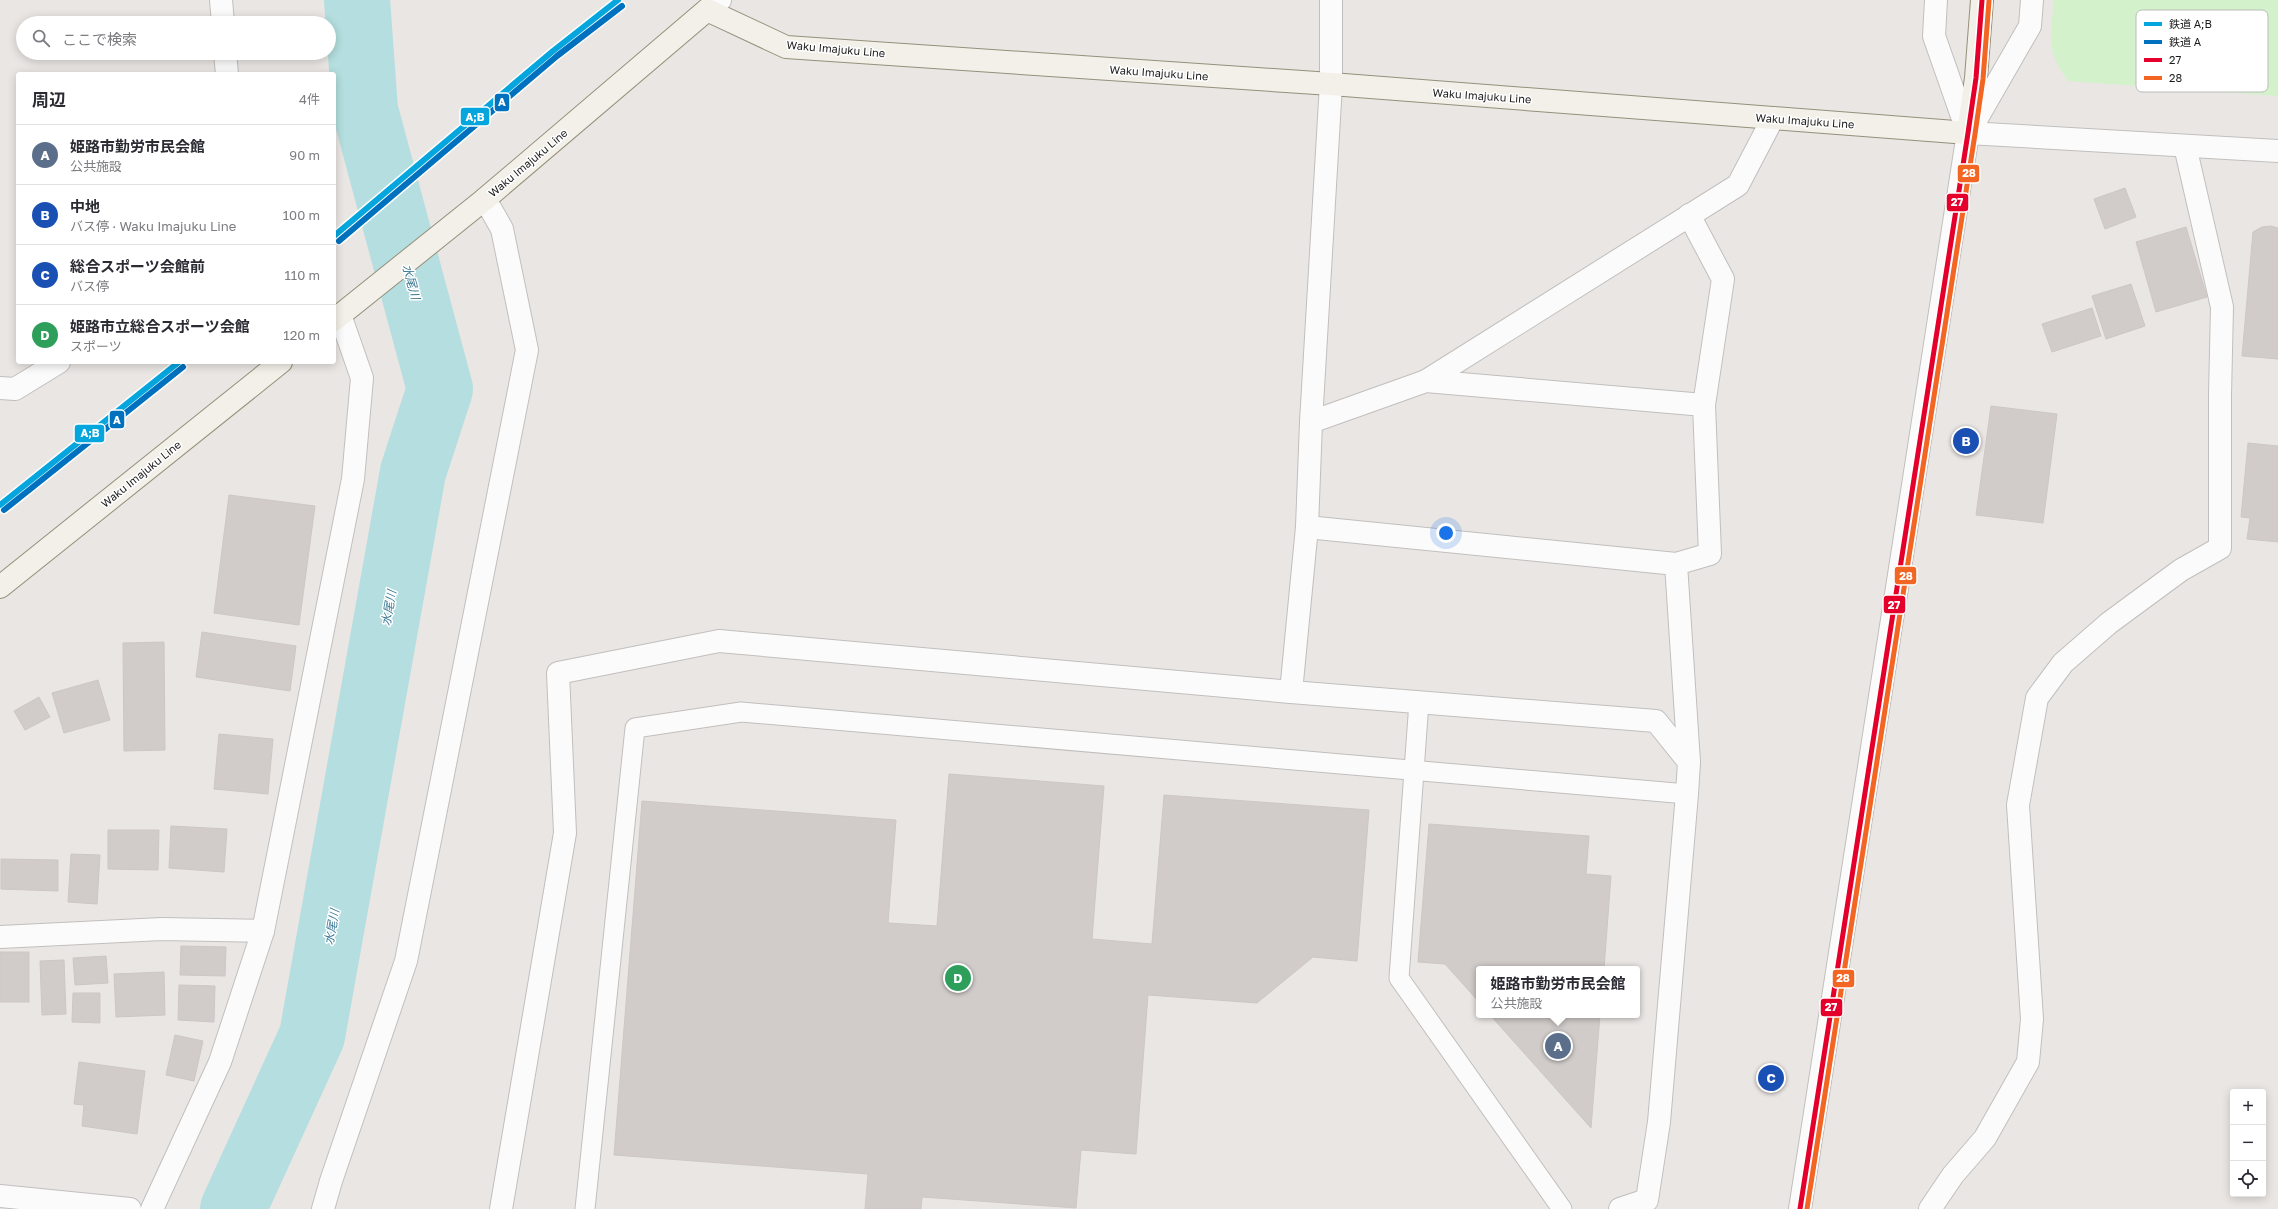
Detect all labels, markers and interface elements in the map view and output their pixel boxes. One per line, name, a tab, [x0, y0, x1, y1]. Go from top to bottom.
legend	[2136, 10, 2268, 92]
search box	[16, 16, 336, 60]
text: 鉄道 A;B	[2169, 17, 2212, 30]
icon: search	[30, 27, 52, 49]
text: ここで検索	[62, 30, 137, 48]
text: 鉄道 A	[2169, 35, 2202, 48]
street label: Waku Imajuku Line	[786, 38, 886, 59]
text: 27	[2169, 53, 2181, 66]
street label: Waku Imajuku Line	[1109, 63, 1209, 82]
text: 28	[2169, 71, 2182, 84]
street label: Waku Imajuku Line	[1432, 86, 1532, 105]
text: 周辺	[32, 89, 66, 110]
text: 4件	[299, 91, 320, 107]
line badge: A	[494, 93, 510, 112]
text: A	[498, 95, 506, 108]
line badge: A;B	[460, 107, 490, 126]
text: A;B	[465, 110, 485, 123]
street label: Waku Imajuku Line	[1755, 111, 1855, 130]
street label: Waku Imajuku Line	[486, 126, 570, 199]
text: 姫路市勤労市民会館	[70, 137, 205, 155]
text: A	[40, 147, 50, 163]
text: 90 m	[289, 147, 320, 163]
text: 公共施設	[70, 158, 122, 174]
line badge: 28	[1957, 164, 1980, 183]
text: 28	[1962, 166, 1976, 179]
line badge: 27	[1946, 193, 1969, 212]
text: 27	[1951, 195, 1963, 208]
text: 中地	[70, 197, 100, 215]
text: B	[40, 207, 50, 223]
text: 100 m	[283, 207, 320, 223]
text: バス停 · Waku Imajuku Line	[70, 218, 236, 234]
text: 総合スポーツ会館前	[70, 257, 205, 275]
water label: 水尾川	[400, 263, 424, 303]
text: C	[40, 267, 50, 283]
text: 110 m	[285, 267, 320, 283]
text: バス停	[70, 278, 109, 294]
text: 姫路市立総合スポーツ会館	[70, 317, 250, 335]
text: D	[40, 327, 50, 343]
text: 120 m	[283, 327, 320, 343]
text: スポーツ	[70, 338, 122, 354]
line badge: A	[109, 410, 125, 429]
text: A	[113, 413, 121, 426]
line badge: A;B	[74, 424, 105, 443]
text: A;B	[80, 426, 100, 439]
pin: B	[1953, 426, 1979, 456]
street label: Waku Imajuku Line	[98, 437, 183, 510]
your location	[1436, 523, 1456, 543]
line badge: 28	[1894, 566, 1917, 585]
text: 28	[1899, 569, 1913, 582]
water label: 水尾川	[378, 587, 399, 627]
line badge: 27	[1883, 595, 1906, 614]
text: 27	[1888, 598, 1900, 611]
water label: 水尾川	[321, 906, 342, 946]
pin: D	[945, 963, 971, 993]
popup	[1476, 966, 1640, 1018]
line badge: 28	[1832, 969, 1855, 988]
text: 28	[1836, 971, 1850, 984]
text: 姫路市勤労市民会館	[1490, 974, 1626, 992]
text: 公共施設	[1490, 995, 1543, 1011]
line badge: 27	[1820, 998, 1843, 1017]
text: 27	[1825, 1000, 1837, 1013]
pin: A	[1545, 1031, 1571, 1061]
pin: C	[1758, 1063, 1784, 1093]
map controls	[2230, 1089, 2266, 1197]
button: +	[2230, 1089, 2266, 1125]
button: −	[2230, 1125, 2266, 1161]
button: locate	[2230, 1161, 2266, 1197]

